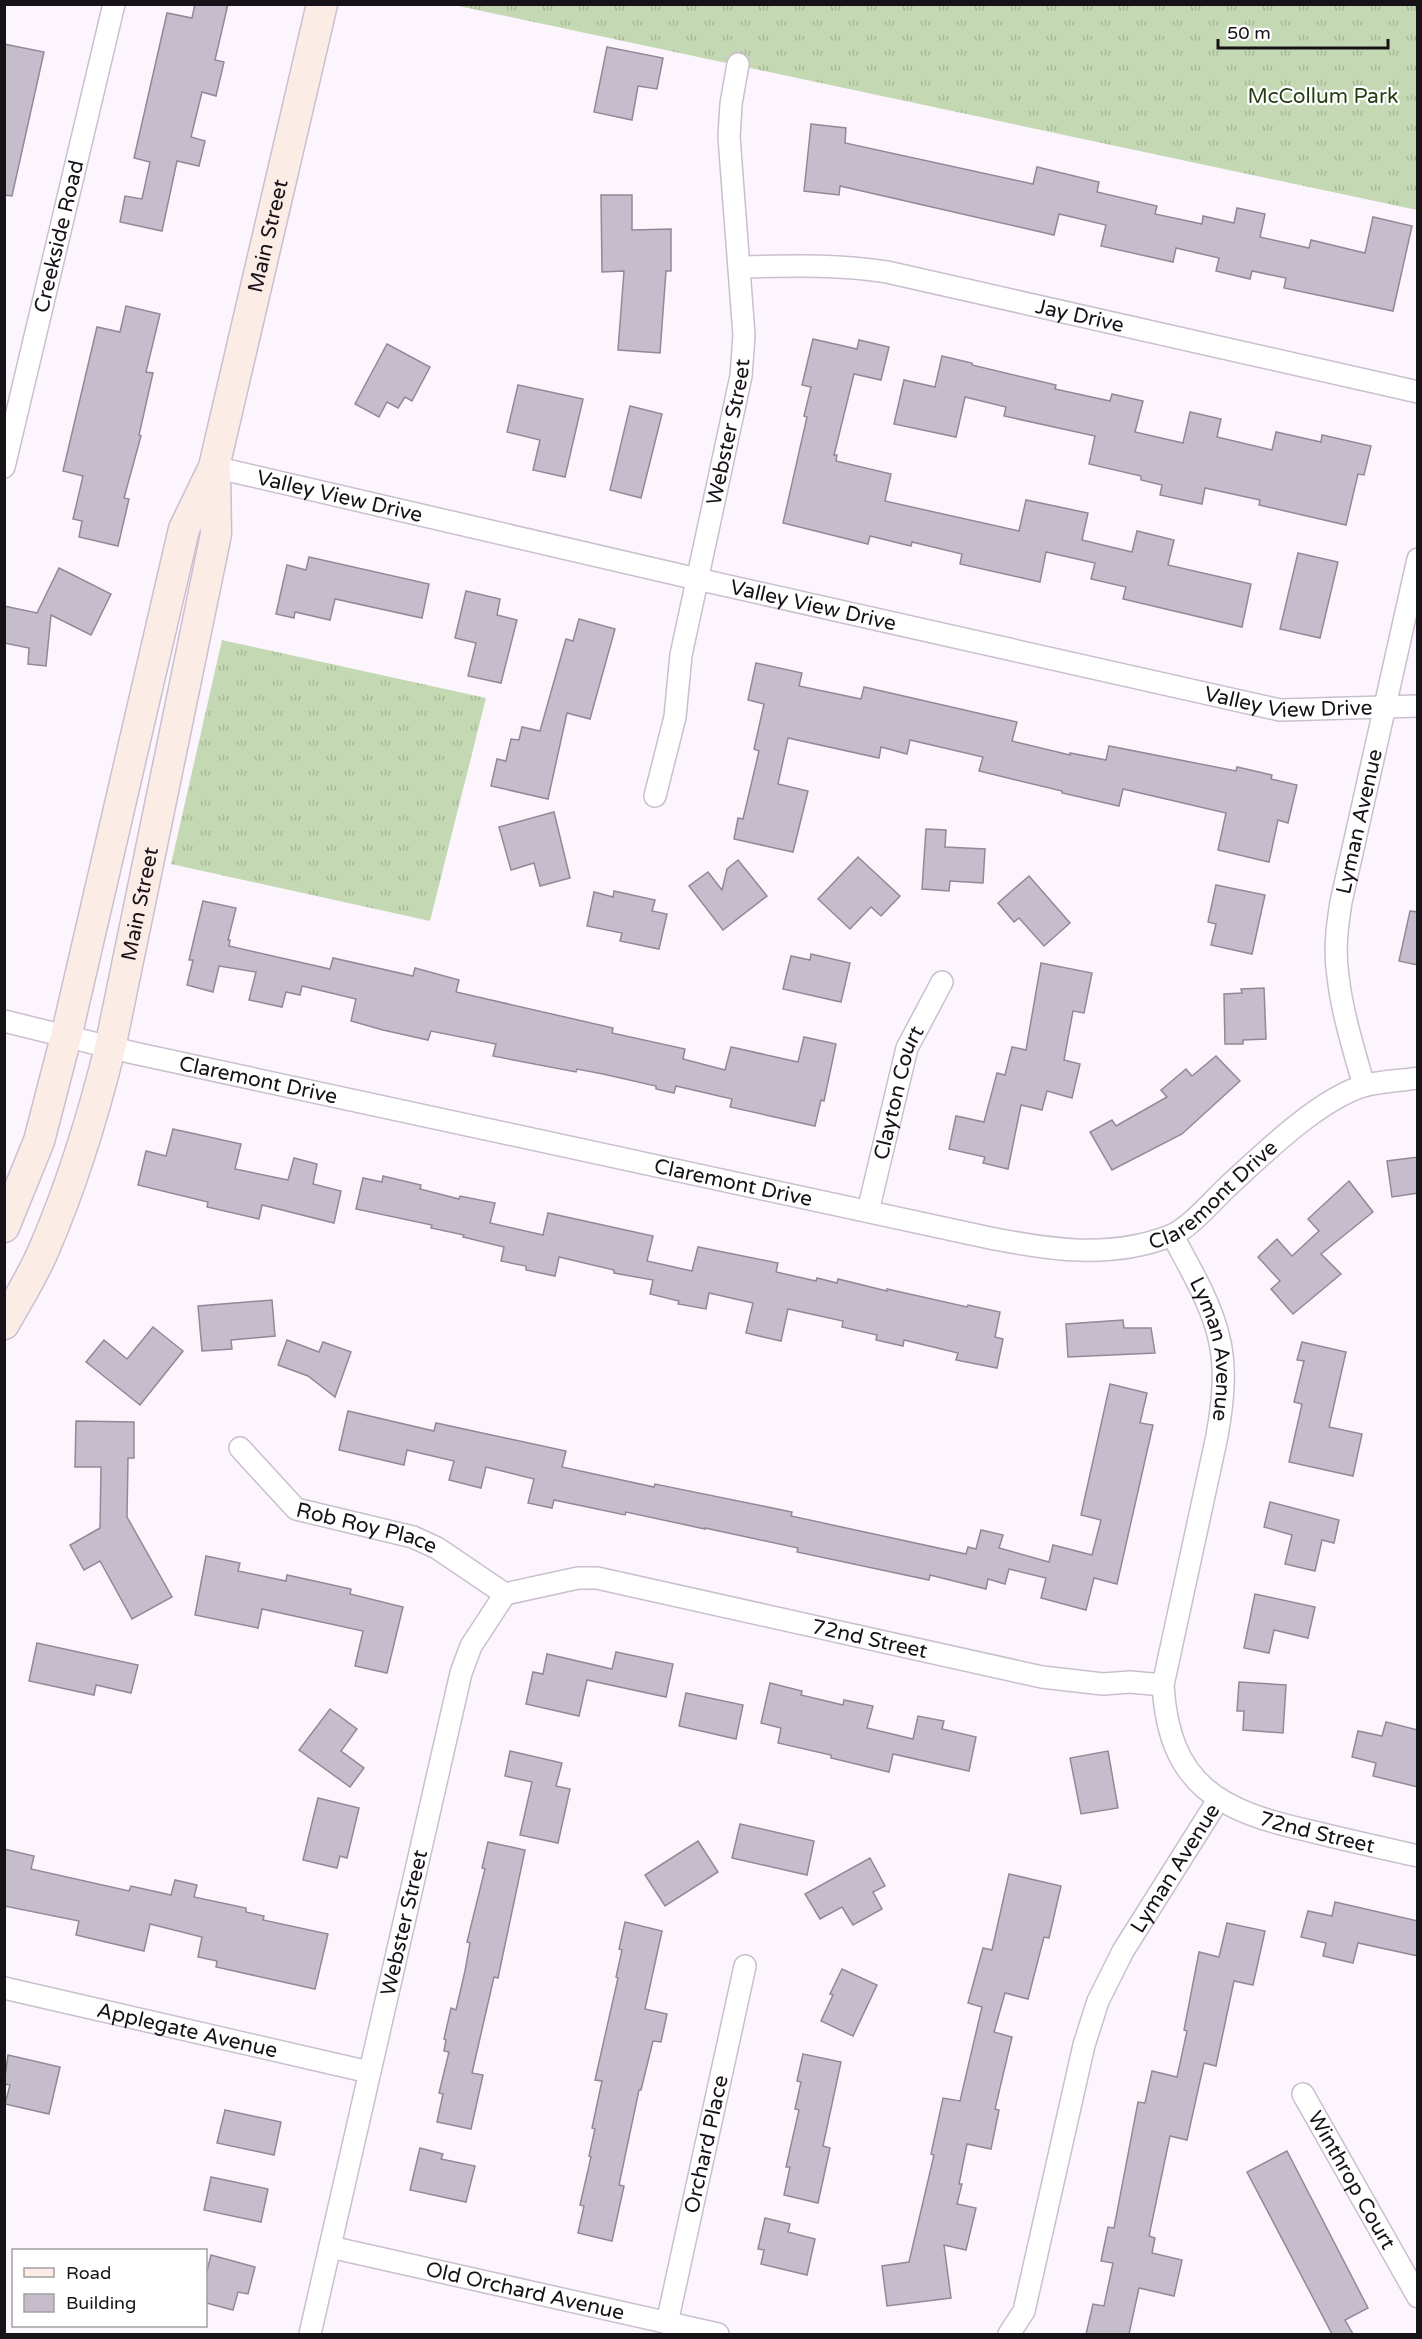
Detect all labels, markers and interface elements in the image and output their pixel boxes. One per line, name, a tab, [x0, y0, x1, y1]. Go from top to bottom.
scale bar	[1218, 12, 1388, 50]
text: 50 m	[1227, 22, 1271, 44]
park label: McCollum Park	[1248, 84, 1398, 109]
street label: Creekside Road	[29, 158, 89, 315]
street label: Main Street	[243, 177, 293, 295]
street label: Jay Drive	[1033, 293, 1127, 338]
street label: Webster Street	[701, 358, 755, 507]
street label: Valley View Drive	[254, 465, 425, 527]
street label: Valley View Drive	[728, 574, 899, 636]
street label: Valley View Drive	[1202, 681, 1373, 723]
street label: Lyman Avenue	[1331, 747, 1387, 896]
street label: Main Street	[116, 845, 164, 963]
street label: Clayton Court	[868, 1021, 929, 1162]
street label: Claremont Drive	[177, 1051, 340, 1109]
street label: Claremont Drive	[1146, 1135, 1282, 1255]
street label: Claremont Drive	[652, 1153, 815, 1212]
street label: Lyman Avenue	[1184, 1273, 1236, 1423]
street label: Rob Roy Place	[294, 1497, 441, 1559]
street label: 72nd Street	[809, 1614, 930, 1664]
street label: Lyman Avenue	[1125, 1799, 1225, 1938]
street label: 72nd Street	[1256, 1806, 1377, 1858]
street label: Webster Street	[375, 1847, 433, 1998]
street label: Applegate Avenue	[95, 1997, 280, 2063]
street label: Orchard Place	[679, 2073, 733, 2216]
street label: Winthrop Court	[1303, 2107, 1401, 2254]
legend	[12, 2249, 207, 2327]
street label: Old Orchard Avenue	[423, 2256, 627, 2325]
text: Road	[66, 2262, 111, 2284]
text: Building	[66, 2292, 136, 2314]

